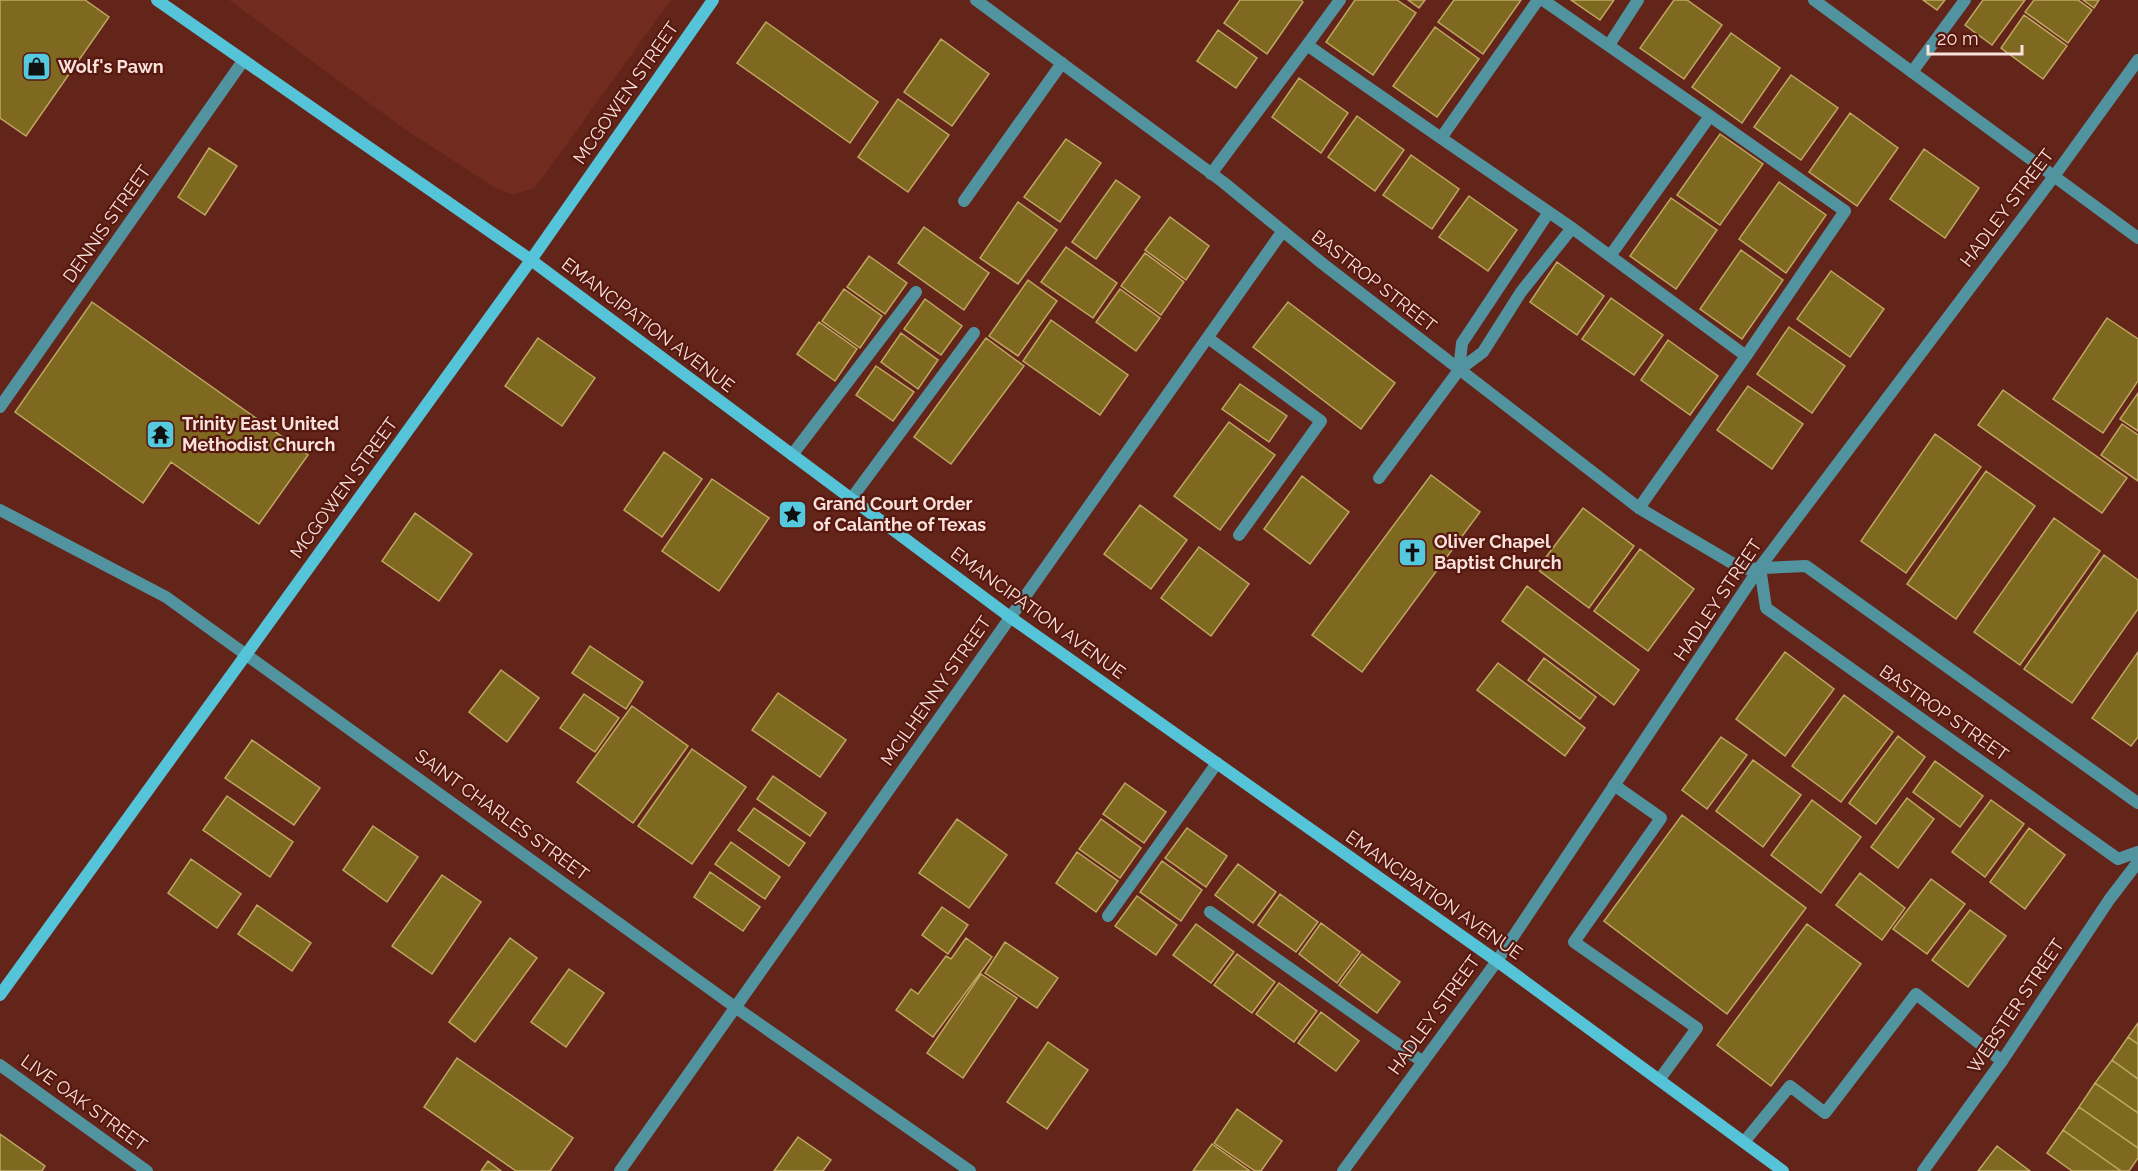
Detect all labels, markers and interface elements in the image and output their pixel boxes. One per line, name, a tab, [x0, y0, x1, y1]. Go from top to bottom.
street label: MCGOWEN STREET	[569, 18, 683, 168]
scale bar	[1928, 18, 2022, 56]
text: 20 m	[1937, 28, 1979, 49]
shop icon: Wolf's Pawn	[21, 51, 53, 83]
place label: Wolf's Pawn	[58, 56, 164, 77]
street label: HADLEY STREET	[1955, 145, 2058, 271]
street label: DENNIS STREET	[58, 161, 155, 286]
street label: BASTROP STREET	[1308, 225, 1441, 336]
street label: EMANCIPATION AVENUE	[558, 253, 739, 396]
place label: Trinity East United Methodist Church	[182, 413, 339, 455]
street label: MCGOWEN STREET	[286, 413, 402, 562]
temple icon: Trinity East United Methodist Church	[145, 418, 177, 450]
place label: Grand Court Order of Calanthe of Texas	[813, 493, 986, 535]
place icon: Grand Court Order of Calanthe of Texas	[776, 498, 808, 530]
place label: Oliver Chapel Baptist Church	[1434, 531, 1562, 573]
street label: HADLEY STREET	[1669, 535, 1766, 664]
church icon: Oliver Chapel Baptist Church	[1397, 536, 1429, 568]
street label: EMANCIPATION AVENUE	[947, 542, 1130, 683]
street label: MCILHENNY STREET	[876, 612, 995, 769]
street label: BASTROP STREET	[1876, 660, 2013, 765]
street label: SAINT CHARLES STREET	[411, 745, 593, 885]
street label: EMANCIPATION AVENUE	[1342, 826, 1527, 964]
street label: WEBSTER STREET	[1963, 935, 2068, 1077]
street label: HADLEY STREET	[1383, 951, 1484, 1078]
street label: LIVE OAK STREET	[17, 1050, 151, 1155]

